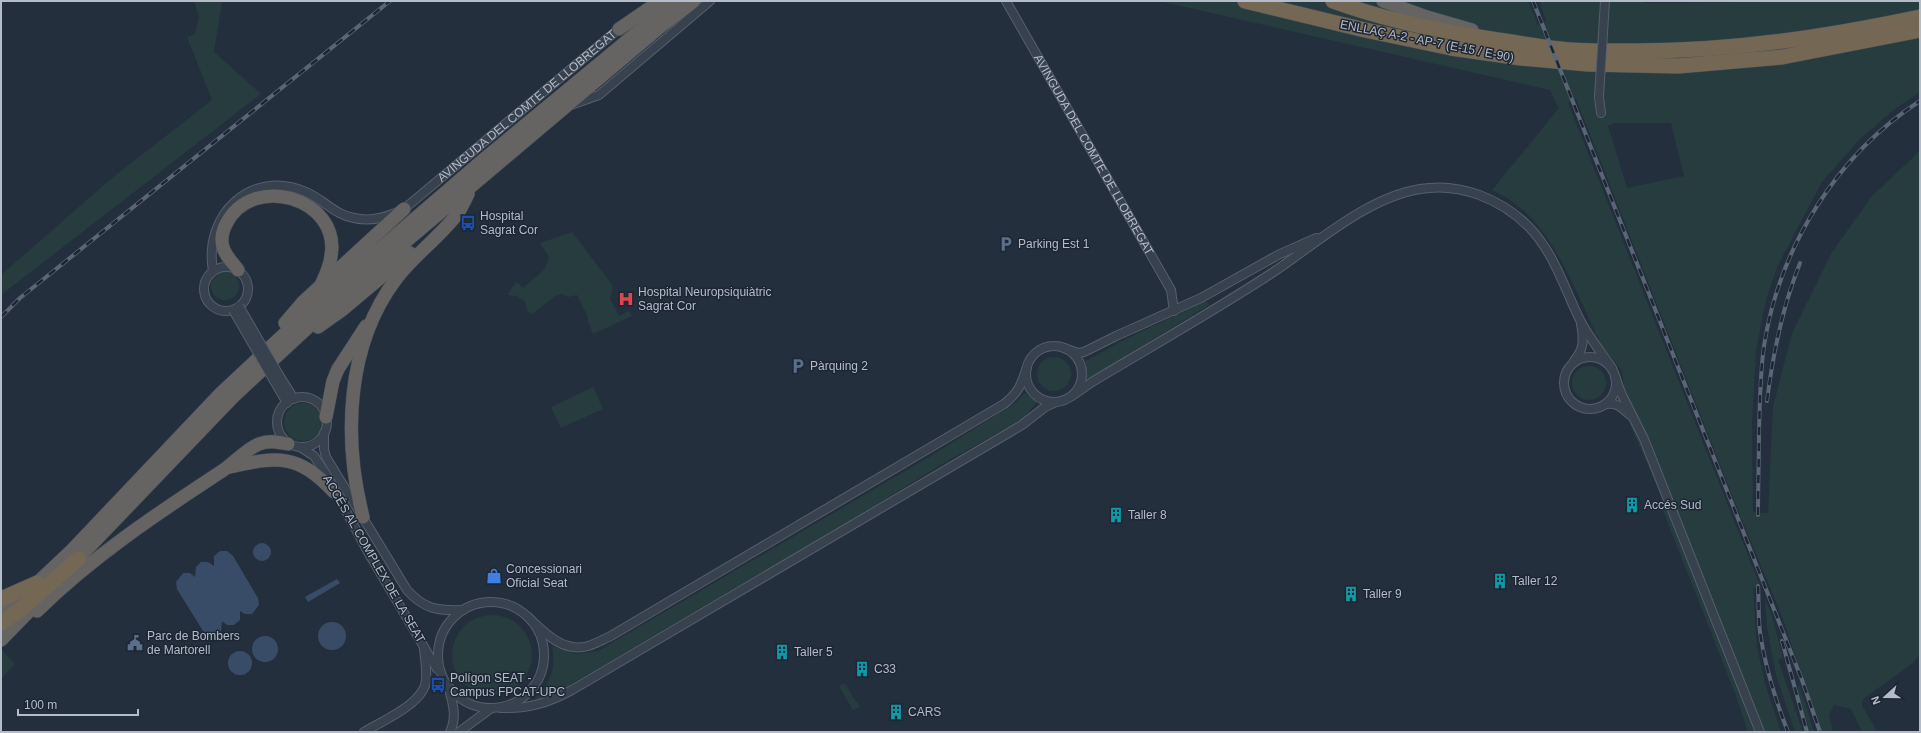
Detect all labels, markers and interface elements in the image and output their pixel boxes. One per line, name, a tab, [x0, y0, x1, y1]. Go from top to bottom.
street label: ENLLAÇ A-2 - AP-7 (E-15 / E-90)	[1339, 17, 1515, 65]
street label: AVINGUDA DEL COMTE DE LLOBREGAT	[435, 27, 620, 185]
street label: AVINGUDA DEL COMTE DE LLOBREGAT	[1031, 52, 1157, 258]
place label: Hospital Sagrat Cor	[480, 209, 538, 237]
bus stop icon: Hospital Sagrat Cor	[459, 214, 477, 232]
parking icon: Parking Est 1	[997, 235, 1015, 253]
place label: Parking Est 1	[1018, 237, 1090, 251]
place label: Hospital Neuropsiquiàtric Sagrat Cor	[638, 285, 771, 313]
hospital icon: Hospital Neuropsiquiàtric Sagrat Cor	[617, 290, 635, 308]
parking icon: Pàrquing 2	[789, 357, 807, 375]
place label: Pàrquing 2	[810, 359, 868, 373]
street label: ACCÉS AL COMPLEX DE LA SEAT	[320, 472, 429, 646]
building icon: Accés Sud	[1623, 496, 1641, 514]
place label: Accés Sud	[1644, 498, 1701, 512]
building icon: Taller 8	[1107, 506, 1125, 524]
place label: Taller 8	[1128, 508, 1167, 522]
place label: Concessionari Oficial Seat	[506, 562, 582, 590]
shop icon: Concessionari Oficial Seat	[485, 567, 503, 585]
building icon: Taller 12	[1491, 572, 1509, 590]
place label: Taller 12	[1512, 574, 1558, 588]
building icon: Taller 9	[1342, 585, 1360, 603]
place label: Taller 9	[1363, 587, 1402, 601]
place label: Parc de Bombers de Martorell	[147, 629, 240, 657]
public building icon: Parc de Bombers de Martorell	[126, 634, 144, 652]
building icon: Taller 5	[773, 643, 791, 661]
place label: Taller 5	[794, 645, 833, 659]
building icon: C33	[853, 660, 871, 678]
place label: C33	[874, 662, 896, 676]
place label: Polígon SEAT - Campus FPCAT-UPC	[450, 671, 565, 699]
bus stop icon: Polígon SEAT - Campus FPCAT-UPC	[429, 676, 447, 694]
north arrow	[1865, 677, 1905, 717]
scale bar	[18, 691, 138, 717]
text: N	[1869, 695, 1883, 706]
text: 100 m	[24, 698, 57, 712]
building icon: CARS	[887, 703, 905, 721]
place label: CARS	[908, 705, 941, 719]

